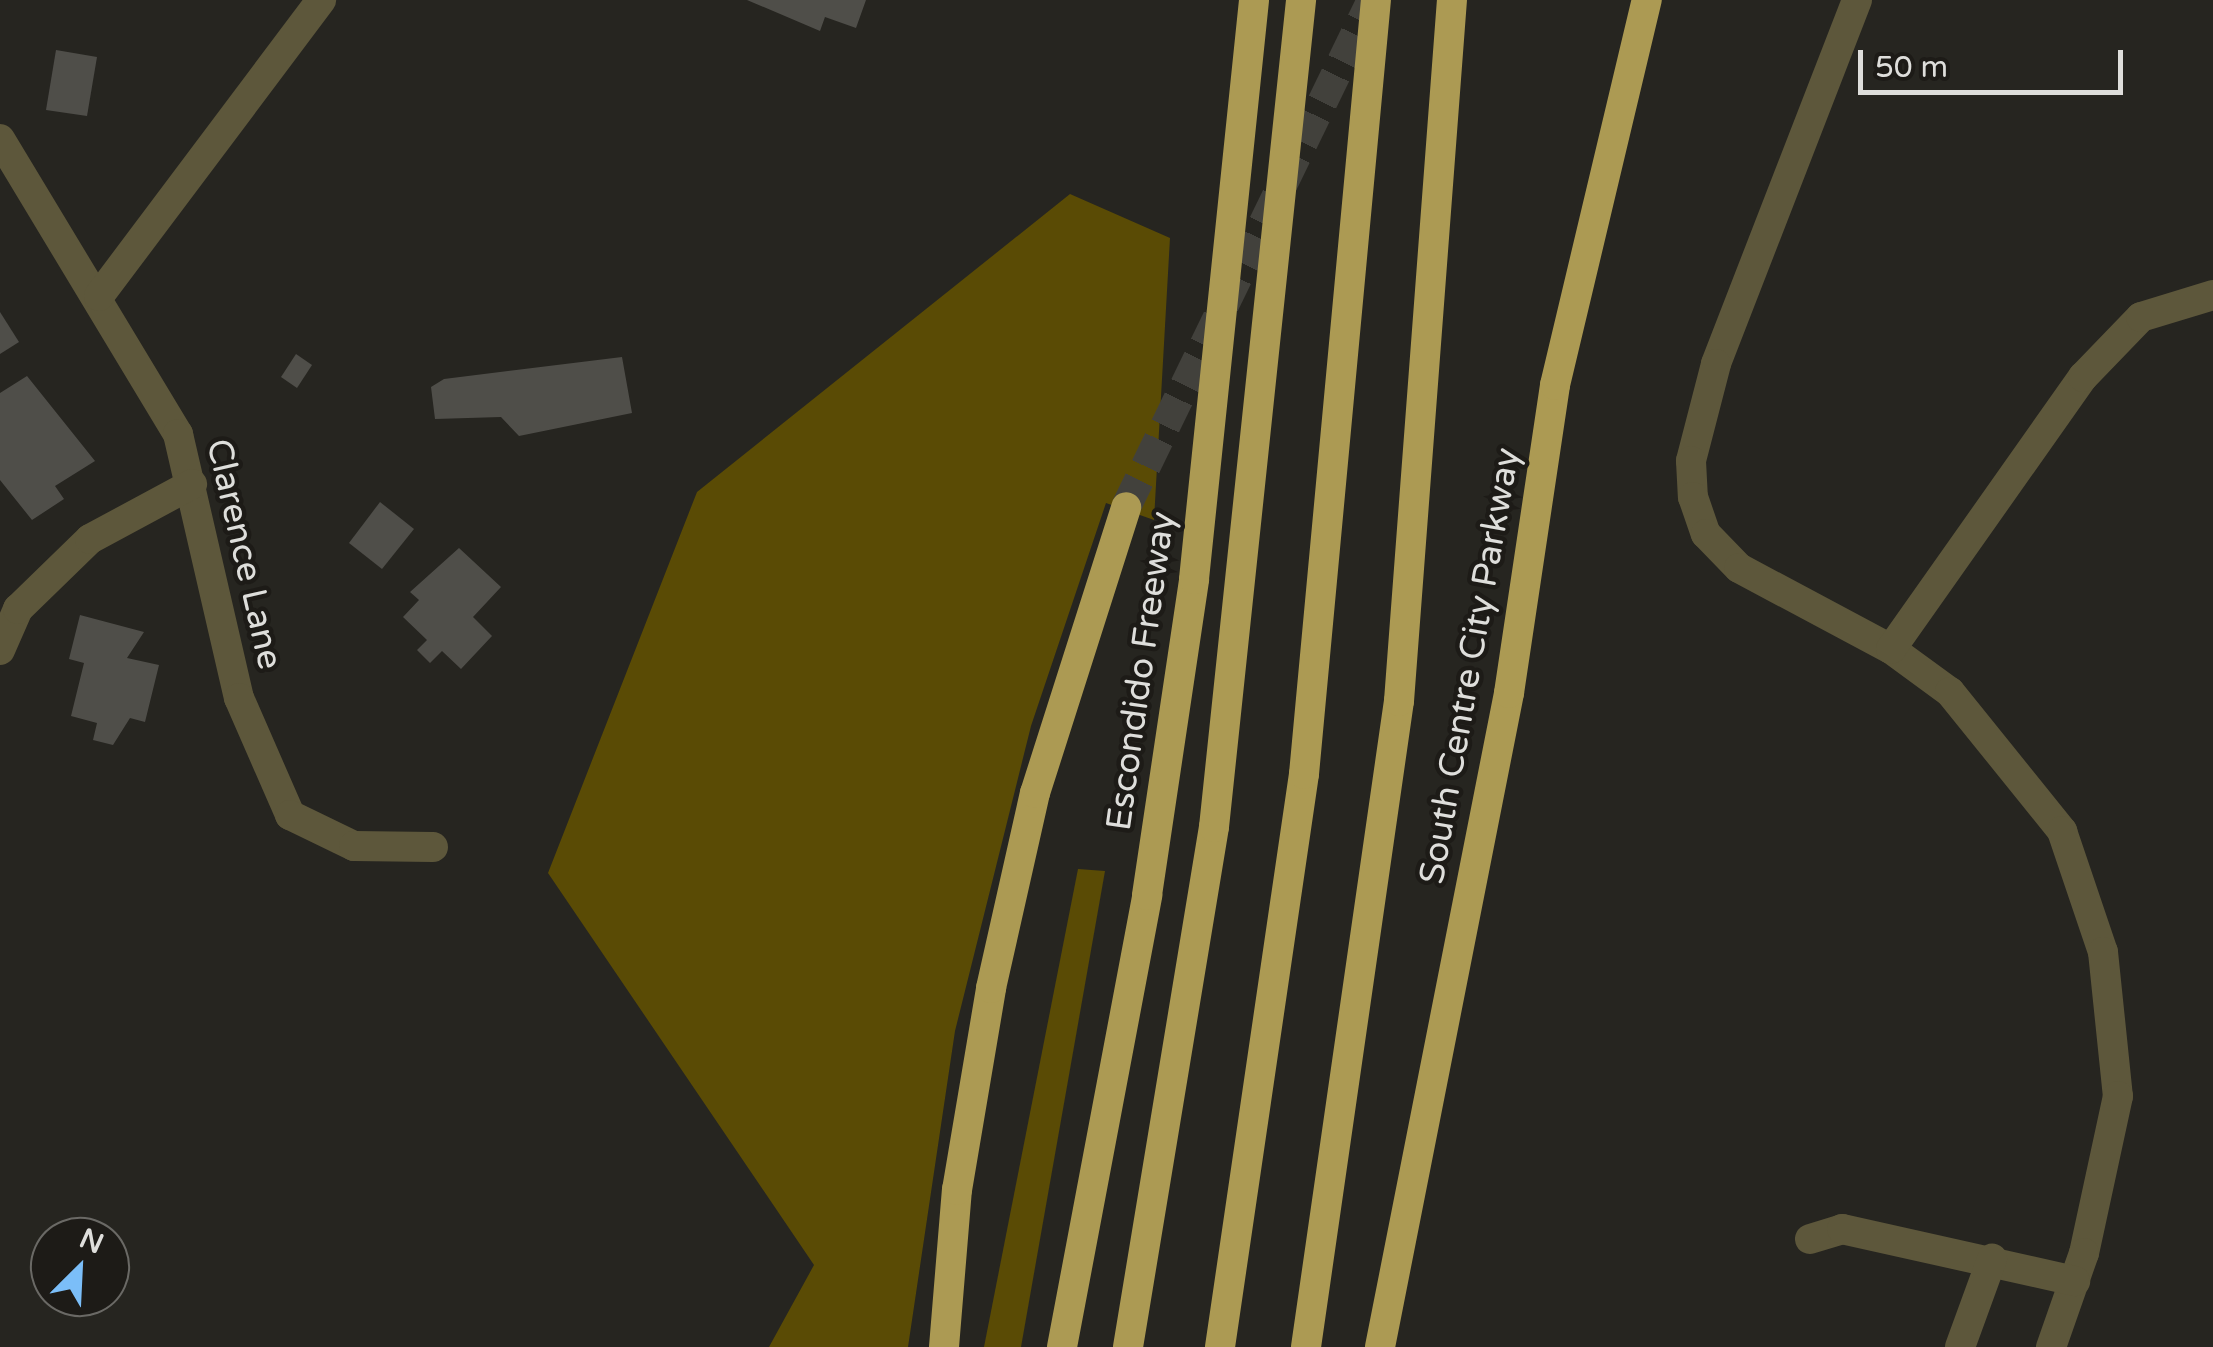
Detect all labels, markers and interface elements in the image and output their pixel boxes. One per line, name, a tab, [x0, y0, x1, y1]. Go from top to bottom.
scale bar	[1863, 30, 2128, 92]
text: 50 m	[1875, 49, 1948, 86]
street label: Clarence Lane	[197, 435, 291, 673]
street label: South Centre City Parkway	[1411, 445, 1529, 887]
street label: Escondido Freeway	[1098, 509, 1184, 833]
north arrow	[30, 1217, 130, 1317]
text: N	[74, 1221, 109, 1262]

